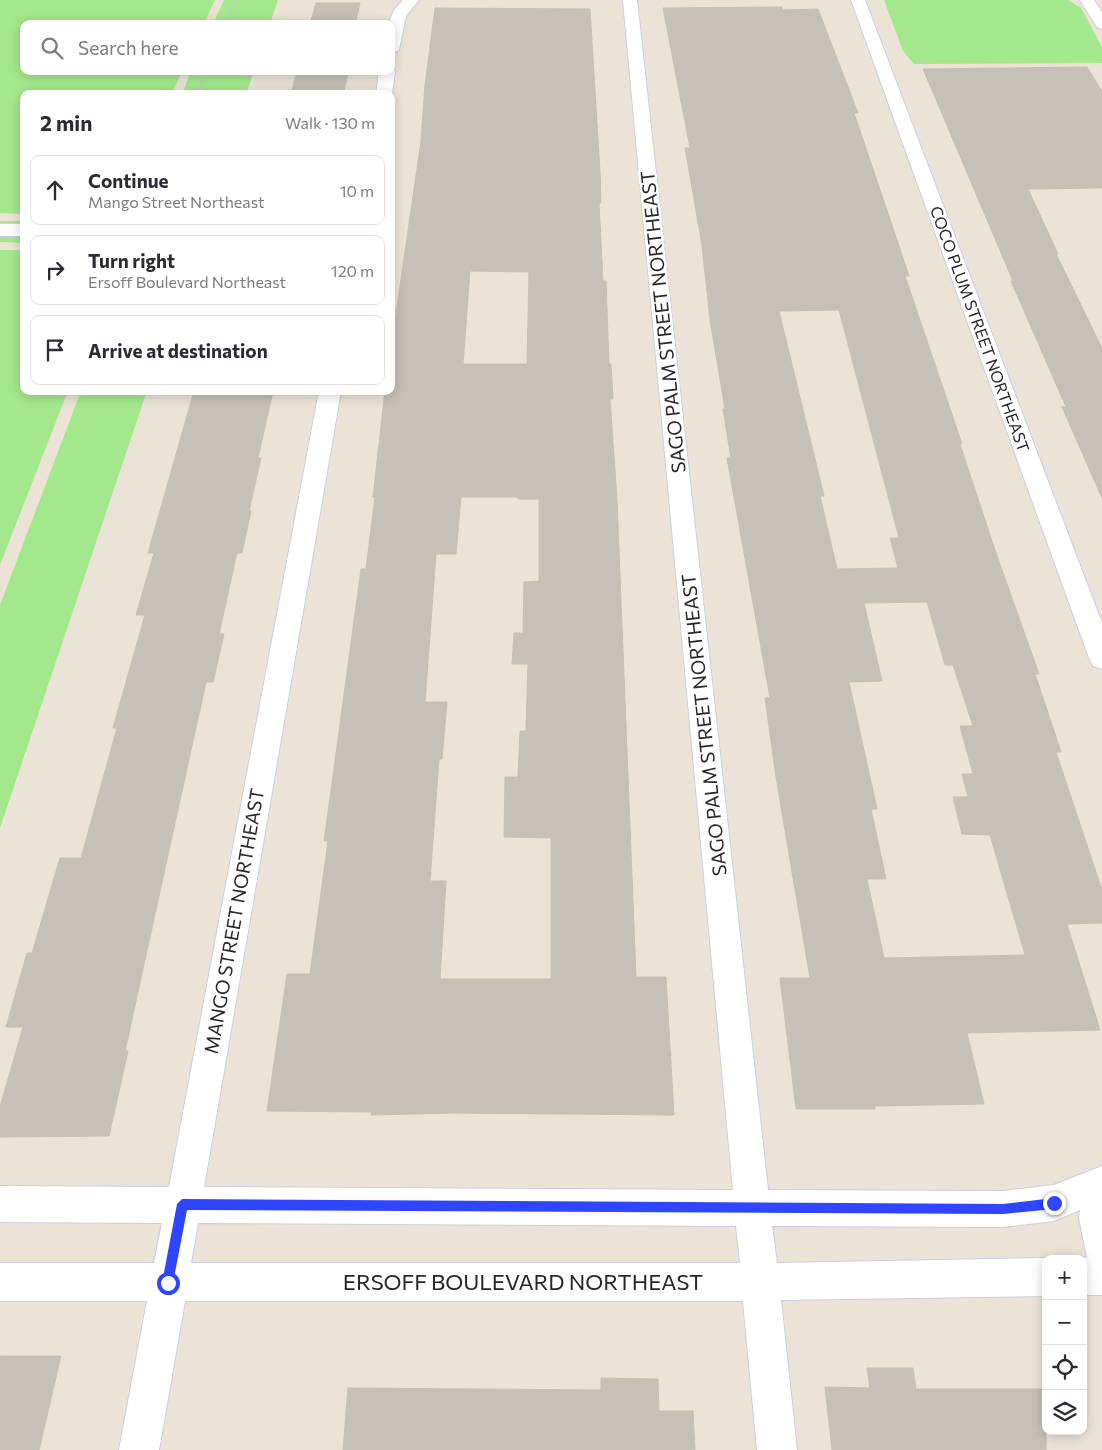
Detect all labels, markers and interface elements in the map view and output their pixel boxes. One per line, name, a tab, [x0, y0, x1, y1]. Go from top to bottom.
search box	[20, 20, 395, 75]
icon: search	[38, 34, 66, 62]
text: Search here	[78, 36, 178, 59]
text: 2 min	[40, 110, 92, 135]
text: Walk · 130 m	[285, 113, 375, 132]
text: Continue	[88, 169, 168, 192]
street label: SAGO PALM STREET NORTHEAST	[635, 170, 690, 474]
icon: ahead	[41, 176, 69, 204]
text: 10 m	[340, 181, 374, 200]
text: Mango Street Northeast	[88, 192, 264, 211]
street label: COCO PLUM STREET NORTHEAST	[927, 203, 1034, 454]
text: Turn right	[88, 249, 175, 272]
icon: right	[41, 256, 69, 284]
text: 120 m	[331, 261, 374, 280]
text: Ersoff Boulevard Northeast	[88, 272, 286, 291]
icon: arrive	[41, 336, 69, 364]
text: Arrive at destination	[88, 339, 268, 362]
street label: SAGO PALM STREET NORTHEAST	[676, 573, 731, 877]
street label: MANGO STREET NORTHEAST	[199, 786, 268, 1055]
route end	[1043, 1192, 1066, 1215]
map controls	[1042, 1255, 1087, 1435]
button: +	[1042, 1255, 1087, 1300]
street label: ERSOFF BOULEVARD NORTHEAST	[343, 1268, 703, 1295]
route start	[157, 1272, 180, 1295]
button: −	[1042, 1300, 1087, 1345]
button: locate	[1042, 1345, 1087, 1390]
button: layers	[1042, 1390, 1087, 1435]

